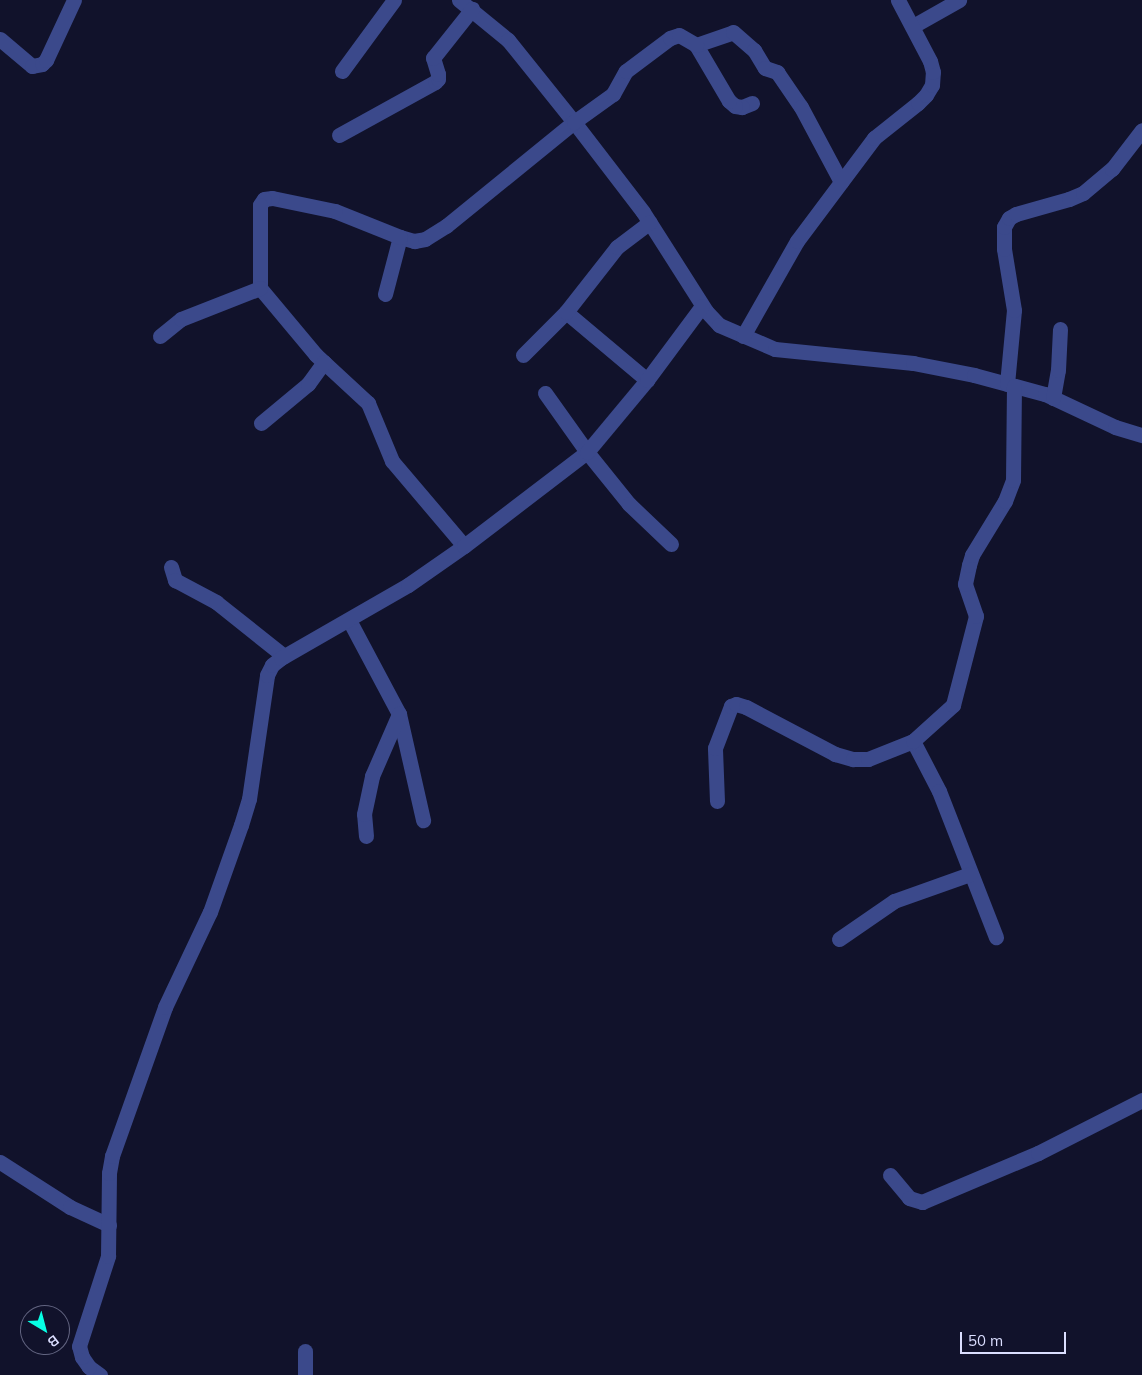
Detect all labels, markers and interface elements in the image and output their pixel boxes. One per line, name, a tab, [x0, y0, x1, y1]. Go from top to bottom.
north arrow	[20, 1305, 70, 1355]
scale bar	[962, 1322, 1068, 1354]
text: B	[44, 1331, 63, 1351]
text: 50 m	[968, 1331, 1003, 1350]

